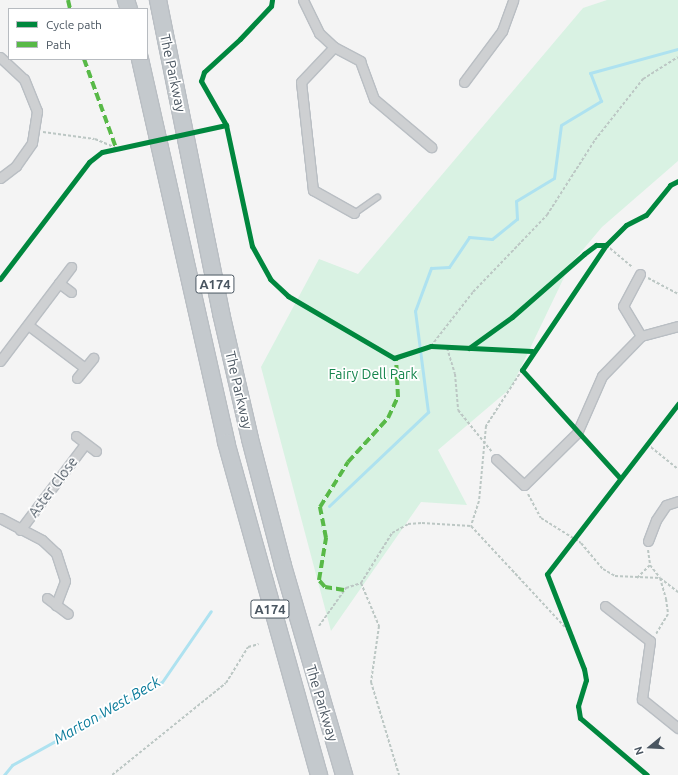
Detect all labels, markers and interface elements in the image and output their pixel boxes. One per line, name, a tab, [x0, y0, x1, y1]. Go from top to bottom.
legend	[8, 8, 148, 60]
text: Cycle path	[46, 18, 102, 31]
street label: The Parkway	[157, 32, 189, 114]
text: Path	[46, 38, 71, 51]
road number: A174	[195, 273, 235, 295]
street label: The Parkway	[222, 349, 256, 431]
park label: Fairy Dell Park	[329, 366, 417, 382]
street label: Aster Close	[25, 453, 81, 521]
road number: A174	[250, 598, 290, 620]
street label: The Parkway	[302, 663, 342, 743]
water label: Marton West Beck	[50, 672, 164, 748]
north arrow	[630, 727, 670, 767]
text: N	[632, 745, 646, 756]

